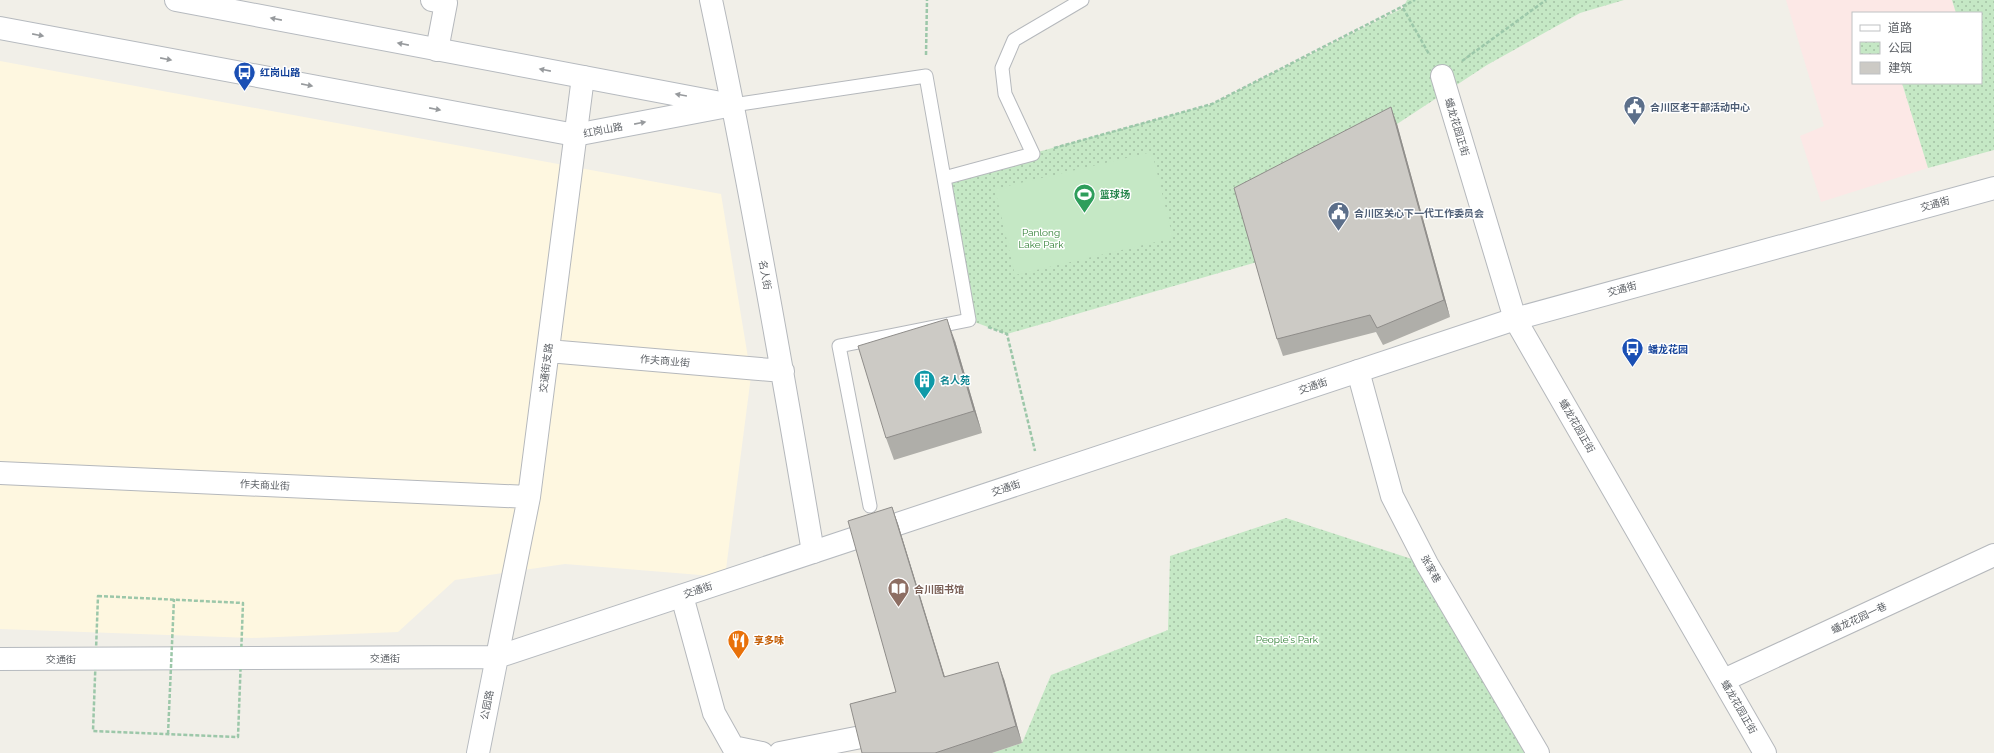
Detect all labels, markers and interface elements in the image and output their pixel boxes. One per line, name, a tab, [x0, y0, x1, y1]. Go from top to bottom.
legend	[1852, 12, 1982, 84]
one-way arrow	[270, 16, 282, 22]
text: 道路	[1888, 21, 1912, 35]
one-way arrow	[32, 32, 44, 38]
one-way arrow	[397, 40, 410, 46]
text: 公园	[1888, 41, 1912, 55]
one-way arrow	[160, 56, 172, 62]
bus stop icon: 红岗山路	[231, 59, 257, 92]
text: 建筑	[1888, 61, 1912, 75]
place label: 红岗山路	[260, 67, 301, 78]
one-way arrow	[539, 67, 551, 73]
one-way arrow	[301, 82, 313, 88]
one-way arrow	[675, 92, 687, 98]
public building icon: 合川区老干部活动中心	[1622, 94, 1648, 127]
street label: 蟠龙花园正街	[1443, 97, 1471, 157]
place label: 合川区老干部活动中心	[1650, 102, 1750, 113]
one-way arrow	[429, 106, 441, 112]
one-way arrow	[634, 119, 646, 125]
street label: 红岗山路	[582, 121, 624, 139]
sports icon: 篮球场	[1071, 181, 1097, 214]
place label: 篮球场	[1100, 189, 1130, 200]
street label: 交通街	[1919, 195, 1951, 213]
public building icon: 合川区关心下一代工作委员会	[1325, 200, 1351, 233]
place label: 合川区关心下一代工作委员会	[1354, 207, 1484, 219]
park label: Panlong Lake Park	[1018, 227, 1064, 250]
street label: 名人街	[757, 259, 773, 291]
street label: 交通街	[1606, 280, 1638, 298]
bus stop icon: 蟠龙花园	[1619, 336, 1645, 369]
street label: 交通街支路	[537, 343, 555, 393]
place label: 蟠龙花园	[1648, 343, 1688, 355]
street label: 作夫商业街	[640, 353, 690, 369]
building icon: 名人苑	[911, 367, 937, 400]
place label: 名人苑	[940, 375, 970, 386]
street label: 交通街	[1297, 376, 1329, 396]
street label: 蟠龙花园正街	[1557, 397, 1597, 455]
street label: 作夫商业街	[240, 478, 290, 492]
street label: 交通街	[990, 478, 1022, 498]
street label: 张家巷	[1419, 553, 1443, 585]
library icon: 合川图书馆	[886, 576, 912, 609]
street label: 交通街	[682, 580, 714, 600]
place label: 合川图书馆	[914, 584, 964, 595]
street label: 蟠龙花园一巷	[1829, 600, 1889, 636]
restaurant icon: 享多味	[726, 627, 752, 660]
park label: People's Park	[1256, 634, 1319, 645]
place label: 享多味	[754, 635, 784, 646]
street label: 交通街	[370, 653, 400, 664]
street label: 交通街	[46, 654, 76, 665]
street label: 蟠龙花园正街	[1719, 678, 1759, 736]
street label: 公园路	[479, 689, 495, 721]

